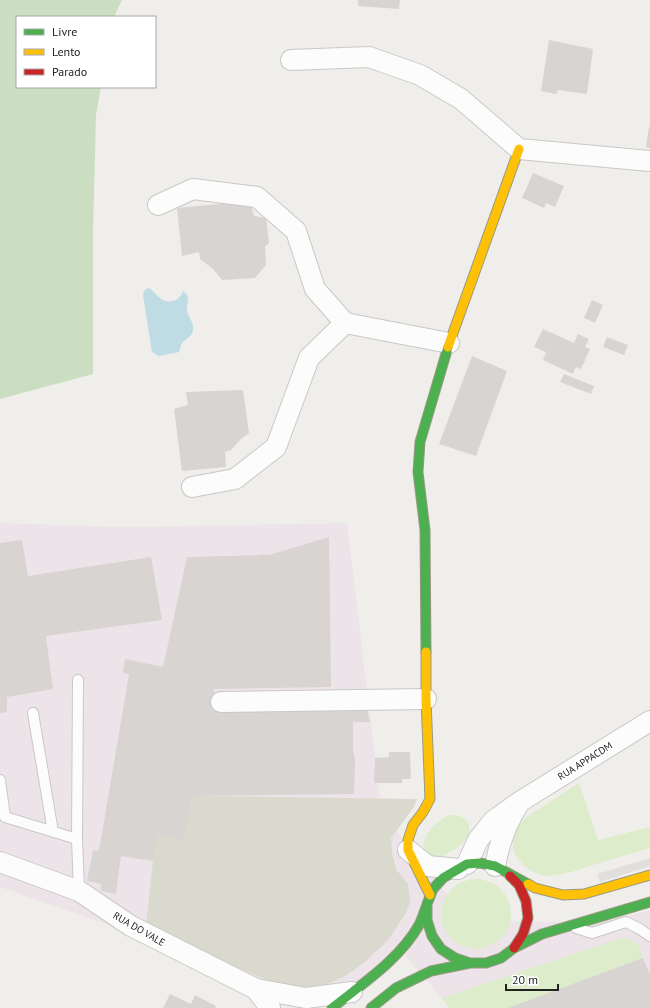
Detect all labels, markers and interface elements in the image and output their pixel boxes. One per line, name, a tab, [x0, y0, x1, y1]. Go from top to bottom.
legend	[16, 16, 156, 88]
text: Livre	[52, 24, 77, 39]
text: Lento	[52, 44, 81, 59]
text: Parado	[52, 64, 87, 79]
street label: RUA APPACDM	[555, 739, 615, 783]
street label: RUA DO VALE	[111, 909, 167, 949]
scale bar	[506, 966, 558, 992]
text: 20 m	[512, 972, 538, 987]

